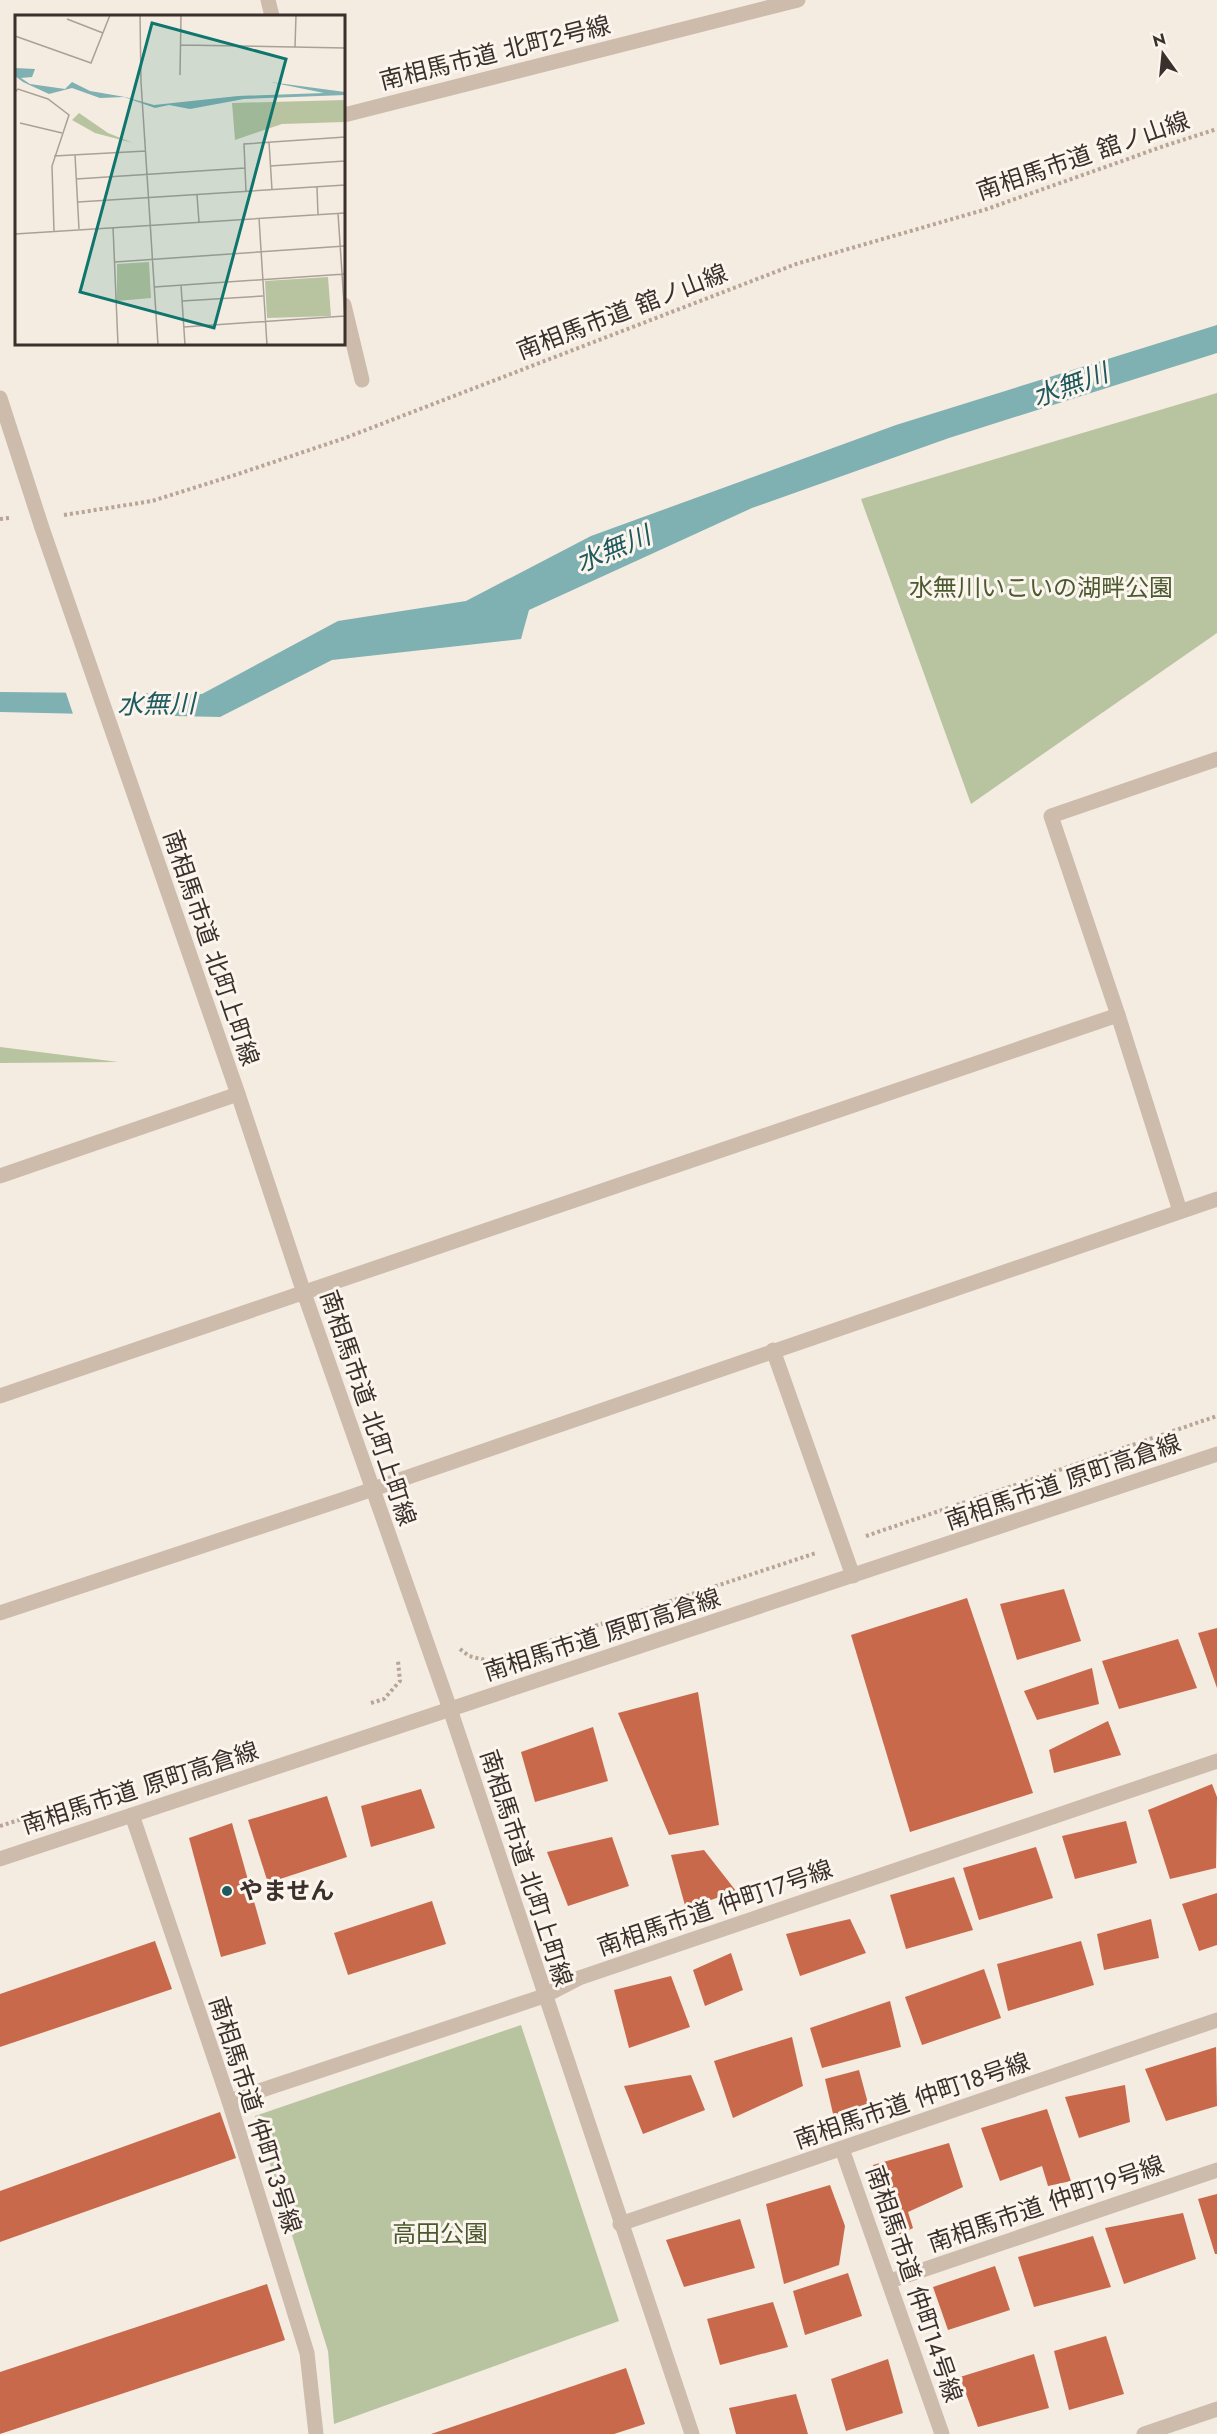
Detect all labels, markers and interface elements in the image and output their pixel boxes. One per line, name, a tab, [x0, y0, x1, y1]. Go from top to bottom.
street label: 南相馬市道 北町2号線	[376, 7, 614, 98]
inset map	[15, 15, 345, 345]
north arrow	[1133, 24, 1193, 84]
text: N	[1150, 27, 1168, 53]
street label: 南相馬市道 舘ノ山線	[972, 103, 1194, 208]
street label: 南相馬市道 舘ノ山線	[511, 255, 732, 368]
water label: 水無川	[1027, 353, 1116, 416]
water label: 水無川	[570, 515, 659, 582]
park label: 水無川いこいの湖畔公園	[909, 570, 1173, 605]
water label: 水無川	[117, 684, 198, 724]
street label: 南相馬市道 北町上町線	[155, 825, 268, 1070]
street label: 南相馬市道 北町上町線	[312, 1285, 425, 1530]
street label: 南相馬市道 原町高倉線	[940, 1425, 1185, 1538]
street label: 南相馬市道 原町高倉線	[479, 1580, 725, 1689]
street label: 南相馬市道 原町高倉線	[17, 1733, 263, 1842]
street label: 南相馬市道 北町上町線	[472, 1745, 581, 1991]
street label: 南相馬市道 仲町17号線	[593, 1851, 837, 1964]
place label: やません	[239, 1873, 334, 1908]
marker: やません	[220, 1884, 234, 1898]
street label: 南相馬市道 仲町13号線	[201, 1992, 310, 2238]
street label: 南相馬市道 仲町18号線	[789, 2044, 1034, 2157]
street label: 南相馬市道 仲町19号線	[923, 2147, 1169, 2260]
street label: 南相馬市道 仲町14号線	[858, 2161, 971, 2407]
park label: 高田公園	[392, 2216, 488, 2251]

